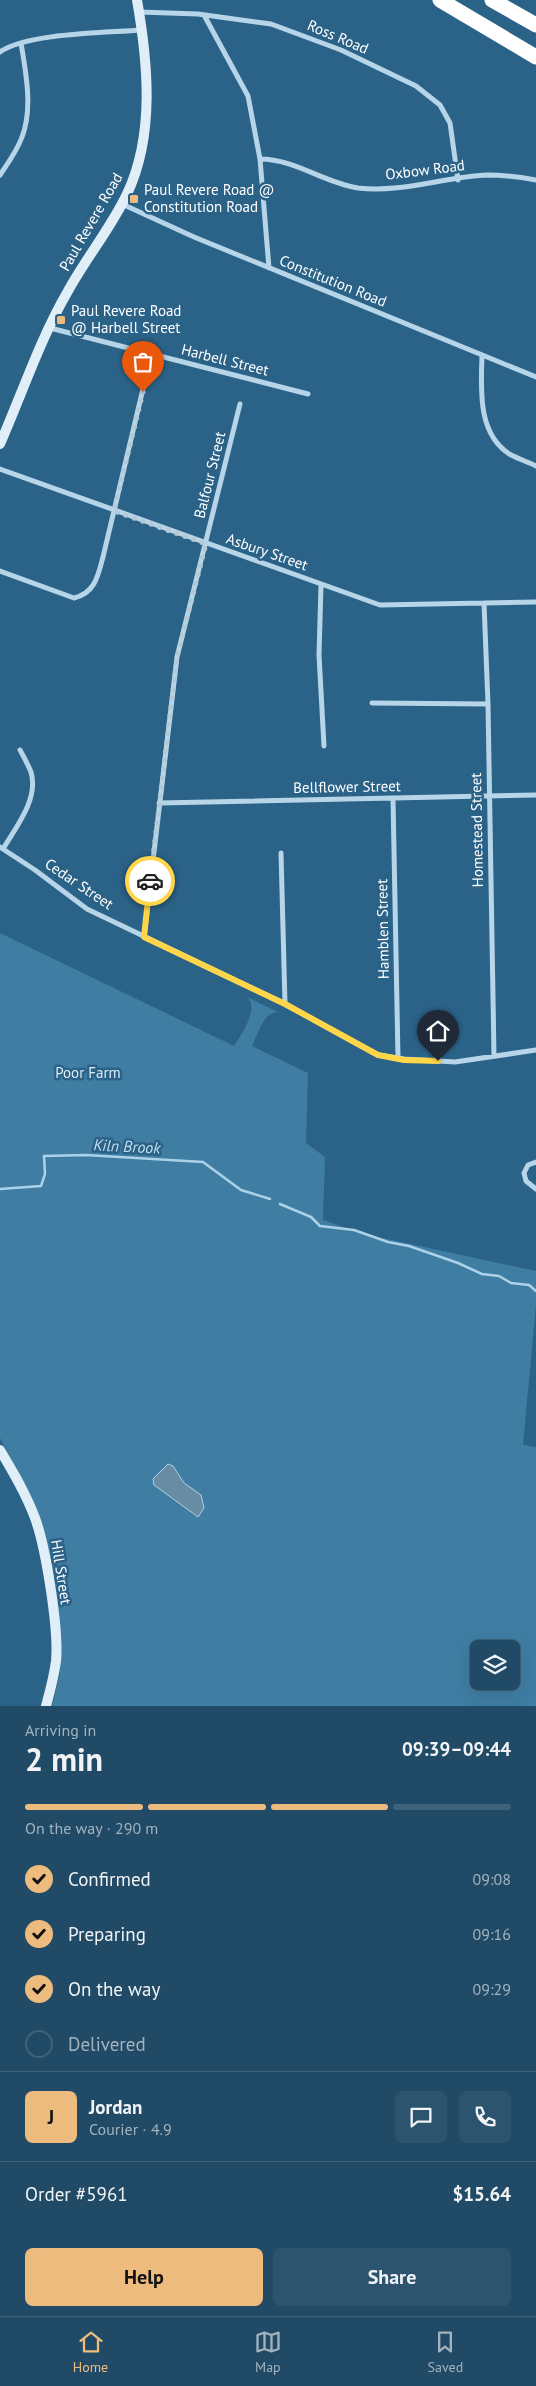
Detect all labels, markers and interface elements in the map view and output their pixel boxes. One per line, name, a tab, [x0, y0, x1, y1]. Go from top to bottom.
street label: Ross Road	[305, 15, 372, 58]
street label: Oxbow Road	[384, 155, 466, 184]
street label: Paul Revere Road	[55, 169, 126, 274]
place label: Paul Revere Road @ Constitution Road	[144, 180, 274, 216]
marker: Paul Revere Road @ Constitution Road	[128, 193, 140, 205]
street label: Constitution Road	[277, 250, 390, 311]
place label: Paul Revere Road @ Harbell Street	[71, 301, 181, 337]
marker: Paul Revere Road @ Harbell Street	[55, 314, 67, 326]
street label: Harbell Street	[179, 339, 271, 380]
pin	[122, 341, 164, 392]
icon: bag	[129, 348, 157, 376]
street label: Balfour Street	[190, 430, 229, 520]
street label: Asbury Street	[224, 529, 311, 574]
street label: Homestead Street	[466, 773, 487, 887]
street label: Bellflower Street	[293, 776, 401, 797]
street label: Cedar Street	[41, 854, 117, 913]
courier	[125, 856, 175, 906]
icon: car	[136, 867, 164, 895]
street label: Hamblen Street	[372, 879, 393, 979]
pin	[417, 1010, 459, 1061]
icon: home	[424, 1017, 452, 1045]
park label: Poor Farm	[55, 1063, 121, 1082]
water label: Kiln Brook	[93, 1134, 162, 1158]
street label: Hill Street	[47, 1538, 76, 1606]
map controls	[470, 1640, 520, 1690]
button: layers	[470, 1640, 520, 1690]
text: Arriving in	[25, 1720, 96, 1740]
text: 09:39–09:44	[402, 1737, 511, 1761]
text: 2 min	[25, 1738, 103, 1780]
text: On the way · 290 m	[25, 1818, 158, 1838]
icon: check	[25, 1865, 53, 1893]
text: Confirmed	[68, 1867, 151, 1891]
text: 09:08	[473, 1869, 511, 1889]
icon: check	[25, 1920, 53, 1948]
text: Preparing	[68, 1922, 146, 1946]
text: 09:16	[473, 1924, 511, 1944]
icon: check	[25, 1975, 53, 2003]
text: On the way	[68, 1977, 160, 2001]
text: 09:29	[473, 1979, 511, 1999]
text: Delivered	[68, 2032, 146, 2056]
button: chat	[395, 2091, 447, 2143]
button: phone	[459, 2091, 511, 2143]
text: Jordan	[89, 2095, 142, 2119]
text: J	[48, 2105, 54, 2129]
text: Courier · 4.9	[89, 2119, 172, 2139]
text: Order #5961	[25, 2182, 128, 2206]
text: $15.64	[452, 2182, 511, 2206]
button: Help	[25, 2248, 263, 2306]
button: Share	[273, 2248, 511, 2306]
tab: Home	[73, 2328, 108, 2376]
tab: Map	[254, 2328, 282, 2376]
tab: Saved	[428, 2328, 463, 2376]

